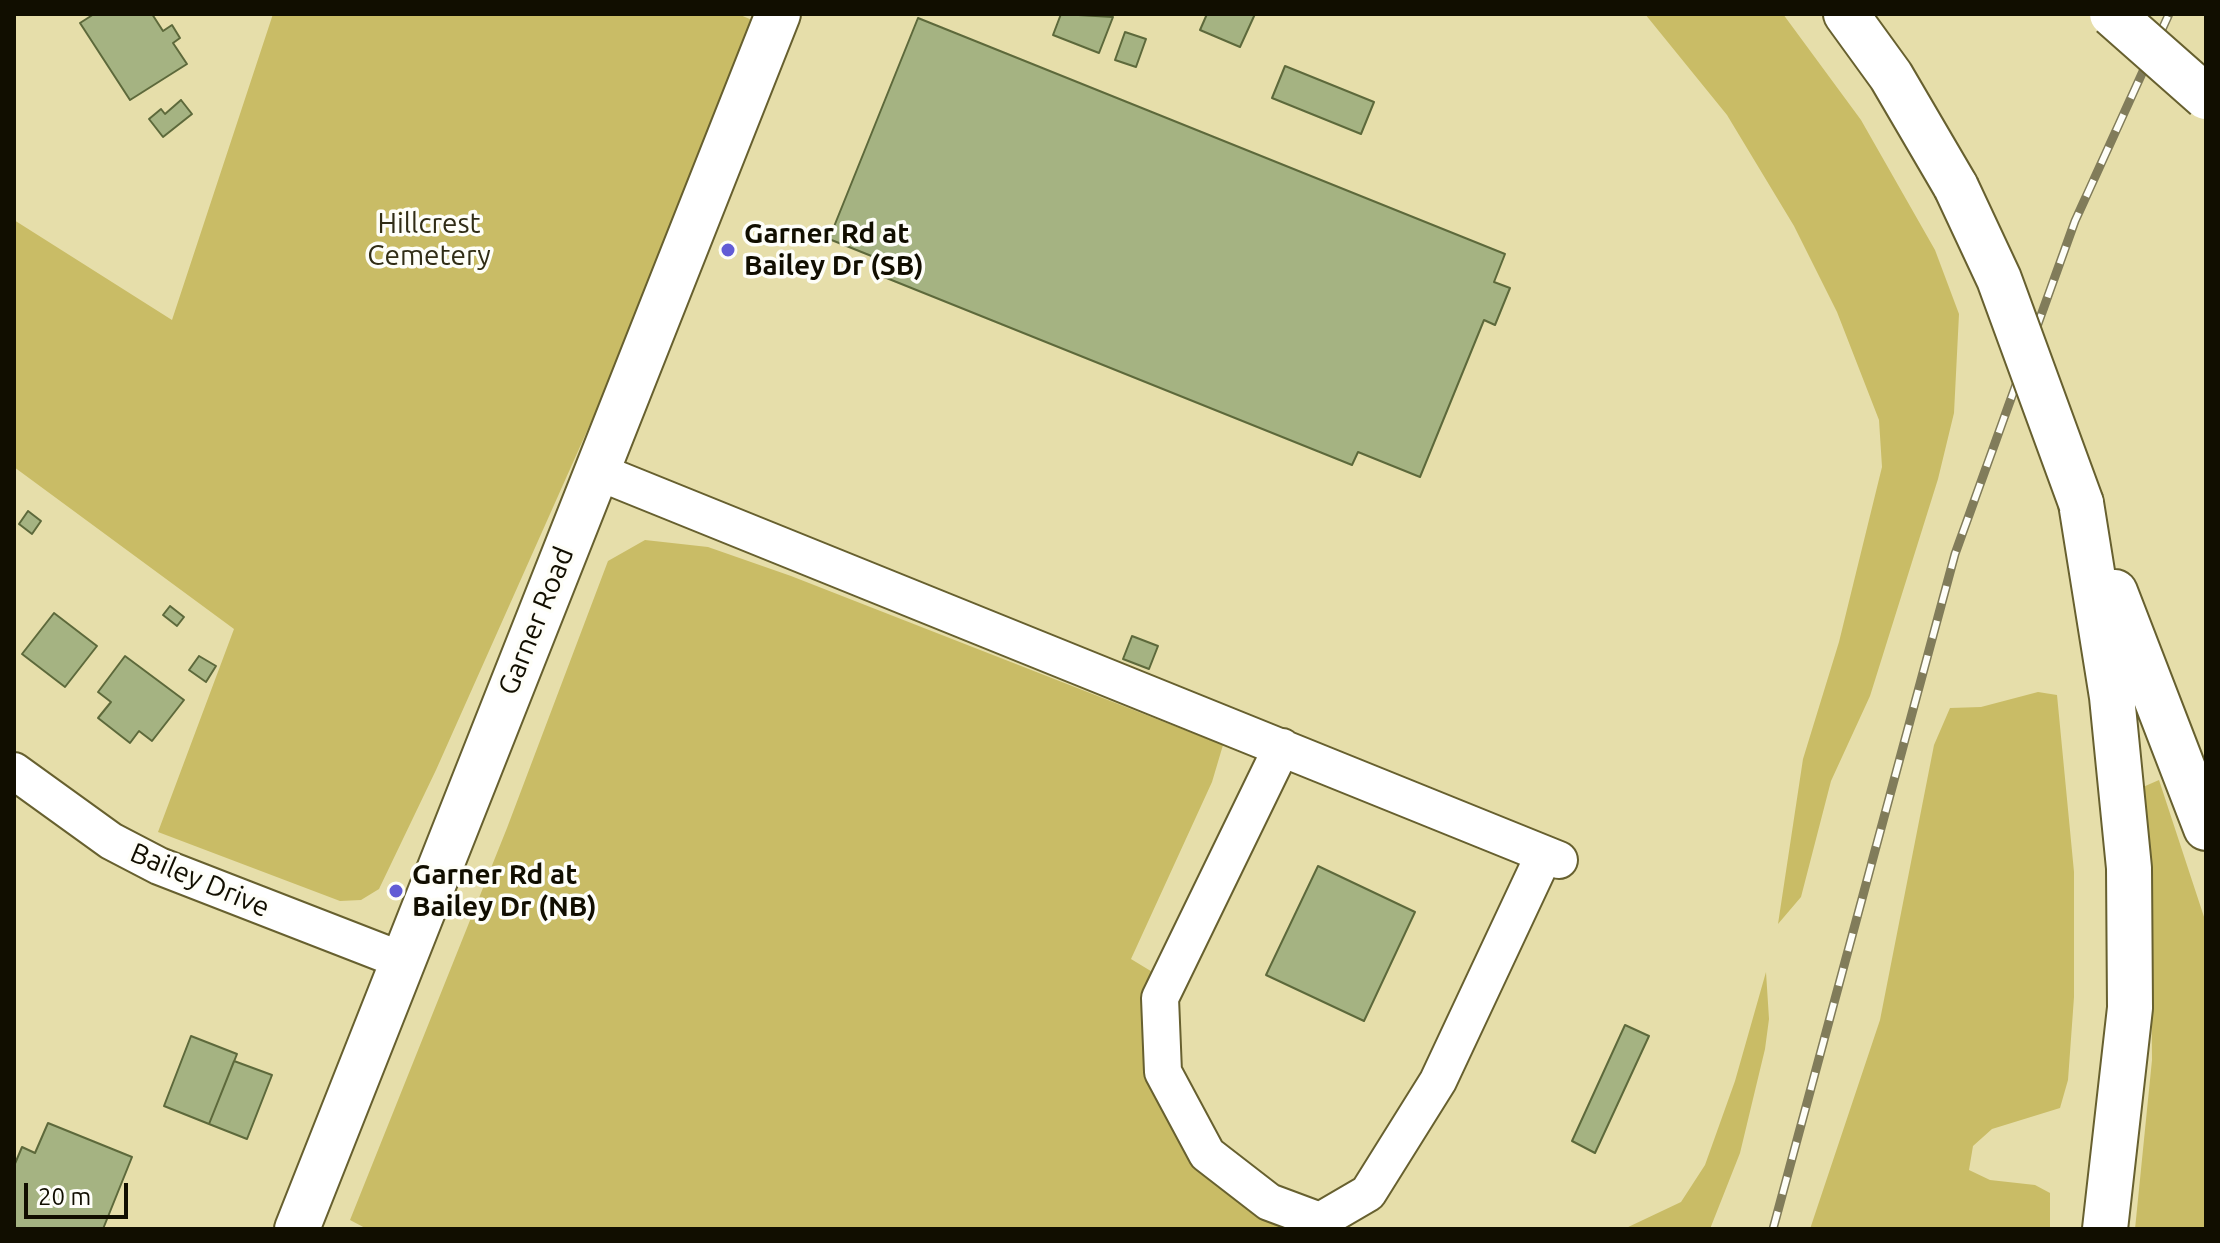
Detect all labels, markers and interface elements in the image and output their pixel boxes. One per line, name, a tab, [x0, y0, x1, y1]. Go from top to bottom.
park label: Hillcrest Cemetery	[367, 207, 491, 273]
place label: Garner Rd at Bailey Dr (SB)	[744, 217, 924, 283]
marker: Garner Rd at Bailey Dr (SB)	[719, 241, 737, 259]
street label: Garner Road	[491, 542, 581, 700]
street label: Bailey Drive	[125, 836, 275, 924]
place label: Garner Rd at Bailey Dr (NB)	[412, 858, 597, 924]
marker: Garner Rd at Bailey Dr (NB)	[387, 882, 405, 900]
scale bar	[28, 1167, 132, 1217]
text: 20 m	[38, 1183, 91, 1210]

